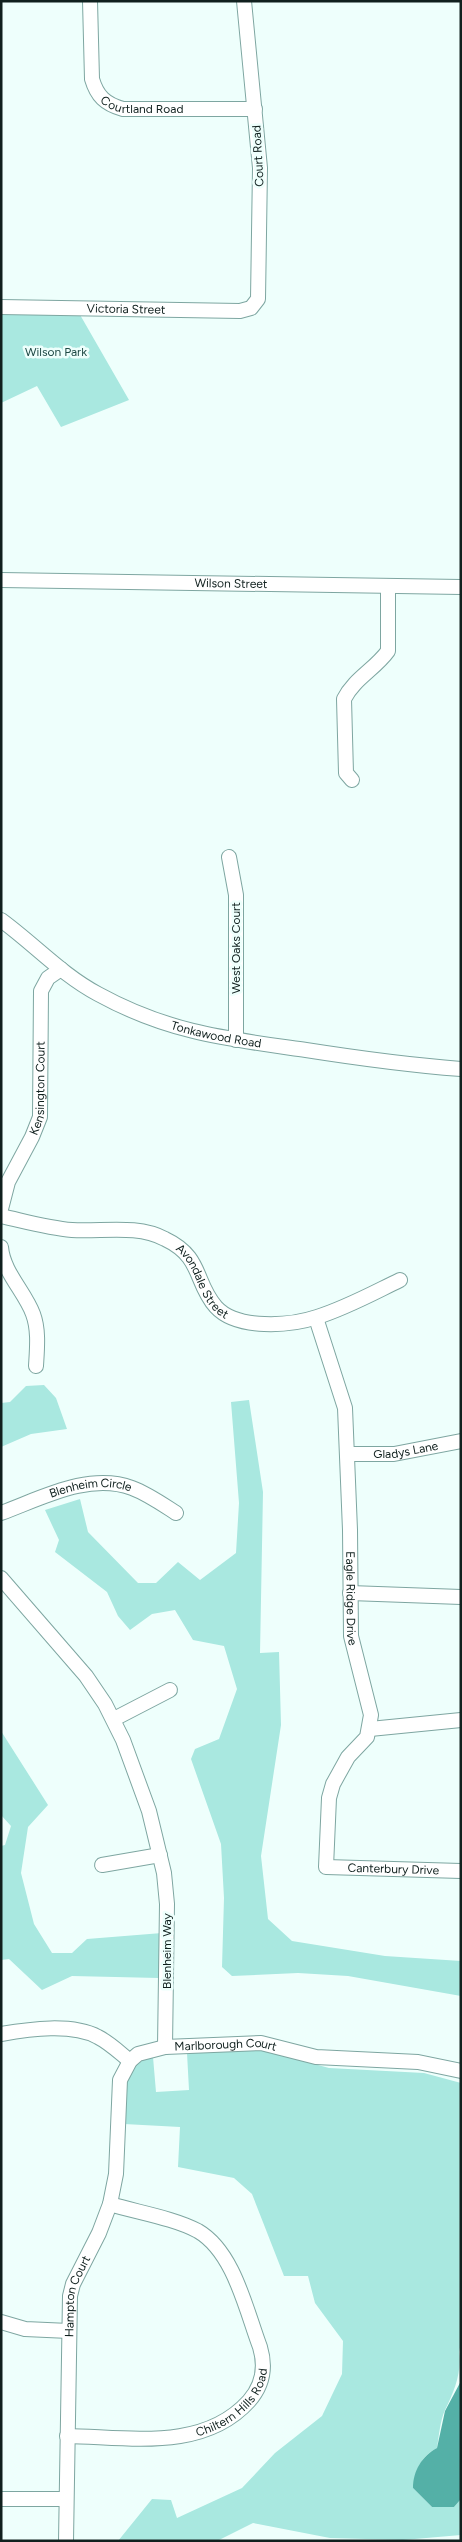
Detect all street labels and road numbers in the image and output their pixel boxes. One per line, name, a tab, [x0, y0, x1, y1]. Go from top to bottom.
street label: Courtland Road	[98, 93, 183, 116]
street label: Court Road	[249, 125, 267, 187]
street label: Victoria Street	[87, 301, 166, 317]
street label: Wilson Street	[194, 576, 268, 591]
street label: West Oaks Court	[229, 902, 243, 994]
street label: Tonkawood Road	[169, 1018, 262, 1051]
street label: Kensington Court	[27, 1041, 48, 1137]
street label: Avondale Street	[173, 1241, 231, 1322]
street label: Gladys Lane	[373, 1439, 440, 1461]
street label: Blenheim Circle	[47, 1476, 134, 1501]
street label: Eagle Ridge Drive	[343, 1551, 360, 1647]
street label: Canterbury Drive	[347, 1861, 440, 1877]
street label: Blenheim Way	[160, 1912, 174, 1989]
street label: Marlborough Court	[174, 2036, 278, 2054]
street label: Hampton Court	[62, 2253, 93, 2337]
street label: Chiltern Hills Road	[194, 2367, 270, 2439]

